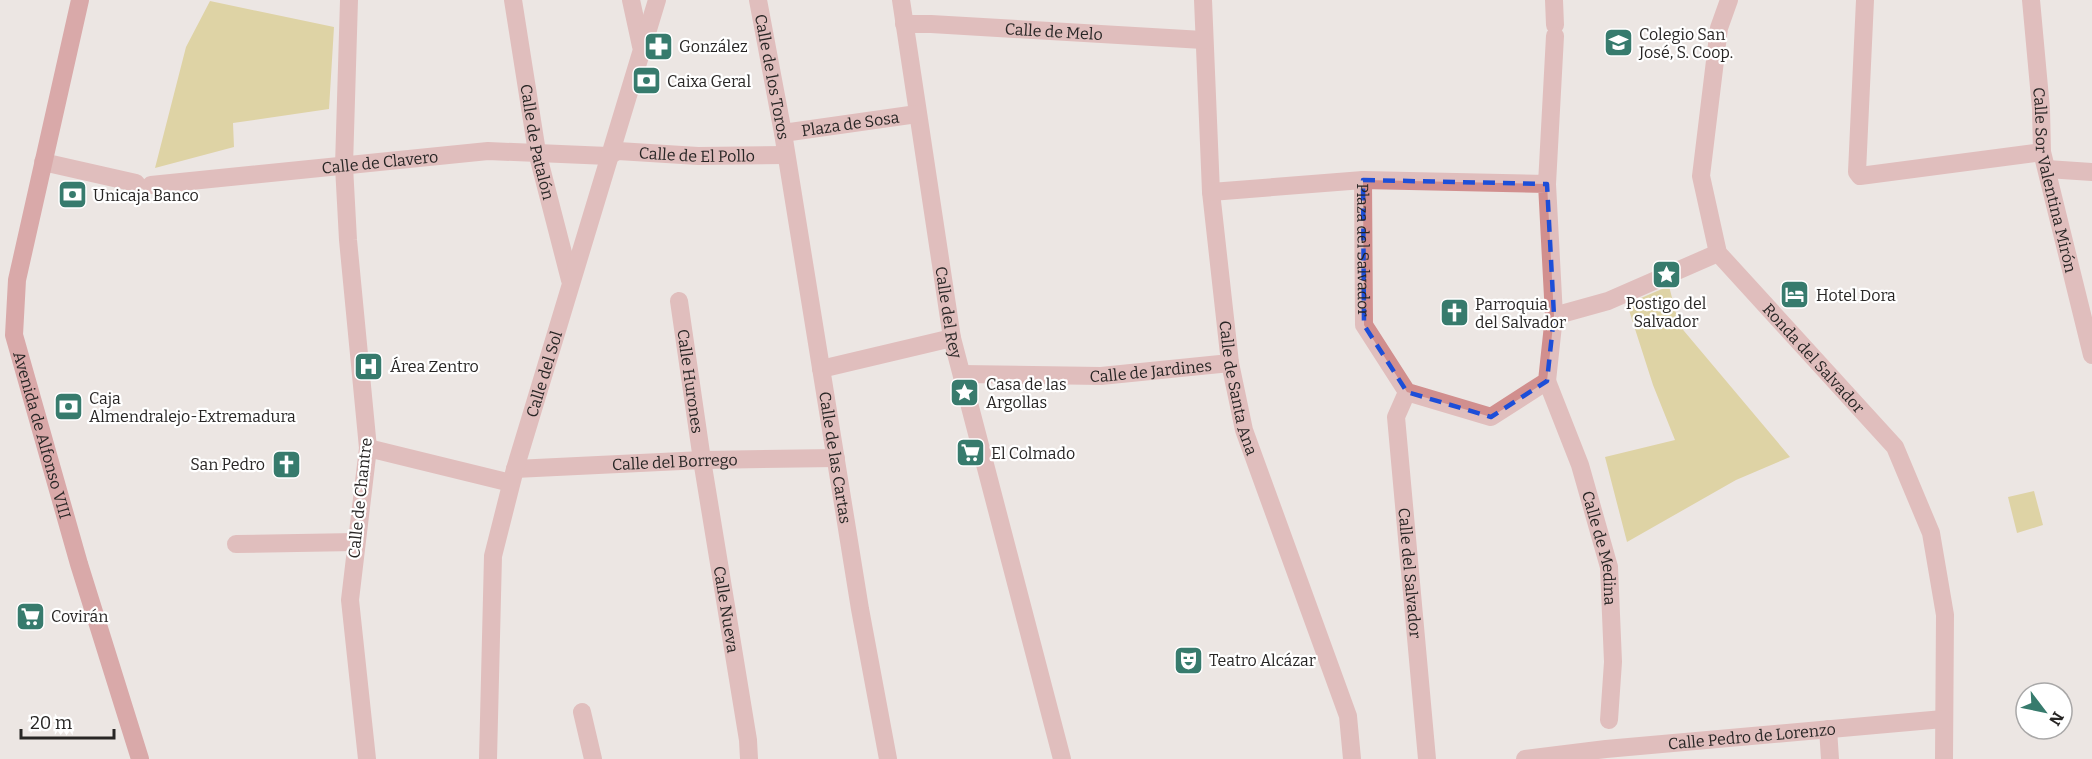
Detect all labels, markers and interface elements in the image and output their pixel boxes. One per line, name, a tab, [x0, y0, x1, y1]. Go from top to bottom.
street label: Calle de los Toros	[751, 12, 793, 141]
street label: Calle de Melo	[1004, 19, 1103, 44]
place label: Colegio San José, S. Coop.	[1638, 25, 1733, 62]
school or university icon: Colegio San José, S. Coop.	[1602, 27, 1634, 59]
pharmacy icon: González	[642, 30, 674, 62]
place label: González	[679, 37, 748, 56]
bank icon: Caixa Geral	[630, 65, 662, 97]
place label: Caixa Geral	[667, 72, 751, 91]
street label: Calle de Patalón	[517, 83, 558, 202]
street label: Calle Sor Valentina Mirón	[2030, 86, 2081, 275]
street label: Plaza de Sosa	[800, 107, 901, 140]
street label: Calle de El Pollo	[638, 143, 755, 166]
street label: Calle de Clavero	[321, 147, 439, 177]
bank icon: Unicaja Banco	[56, 179, 88, 211]
street label: Plaza del Salvador	[1354, 183, 1373, 317]
place label: Unicaja Banco	[93, 186, 199, 205]
place icon: Postigo del Salvador	[1650, 259, 1682, 291]
street label: Calle del Rey	[932, 265, 967, 361]
hotel icon: Hotel Dora	[1779, 279, 1811, 311]
place label: Hotel Dora	[1816, 286, 1896, 305]
place label: Postigo del Salvador	[1626, 294, 1707, 331]
place label: Parroquia del Salvador	[1475, 295, 1566, 332]
church icon: Parroquia del Salvador	[1438, 297, 1470, 329]
street label: Ronda del Salvador	[1759, 299, 1869, 417]
street label: Calle de Santa Ana	[1216, 319, 1262, 458]
street label: Calle del Sol	[522, 328, 566, 420]
street label: Calle Hurones	[674, 328, 708, 435]
street label: Avenida de Alfonso VIII	[10, 349, 75, 521]
hospital icon: Área Zentro	[353, 350, 385, 382]
street label: Calle de Jardines	[1090, 355, 1213, 386]
place label: Área Zentro	[390, 356, 479, 376]
place label: Casa de las Argollas	[986, 375, 1067, 412]
place icon: Casa de las Argollas	[949, 377, 981, 409]
place label: Caja Almendralejo-Extremadura	[89, 389, 296, 426]
street label: Calle de las Cartas	[815, 390, 856, 525]
bank icon: Caja Almendralejo-Extremadura	[52, 391, 84, 423]
street label: Calle de Chantre	[344, 437, 376, 559]
supermarket icon: El Colmado	[954, 437, 986, 469]
place label: El Colmado	[991, 444, 1075, 463]
church icon: San Pedro	[270, 448, 302, 480]
street label: Calle del Borrego	[612, 450, 738, 474]
place label: San Pedro	[190, 455, 265, 474]
street label: Calle de Medina	[1578, 488, 1620, 606]
street label: Calle del Salvador	[1395, 507, 1426, 639]
street label: Calle Nueva	[710, 564, 743, 654]
supermarket icon: Covirán	[14, 600, 46, 632]
place label: Covirán	[51, 607, 108, 626]
theatre icon: Teatro Alcázar	[1172, 644, 1204, 676]
place label: Teatro Alcázar	[1209, 651, 1316, 670]
north arrow	[2014, 681, 2074, 741]
scale bar	[21, 702, 114, 740]
text: N	[2045, 708, 2068, 729]
text: 20 m	[30, 712, 72, 734]
street label: Calle Pedro de Lorenzo	[1667, 719, 1837, 753]

